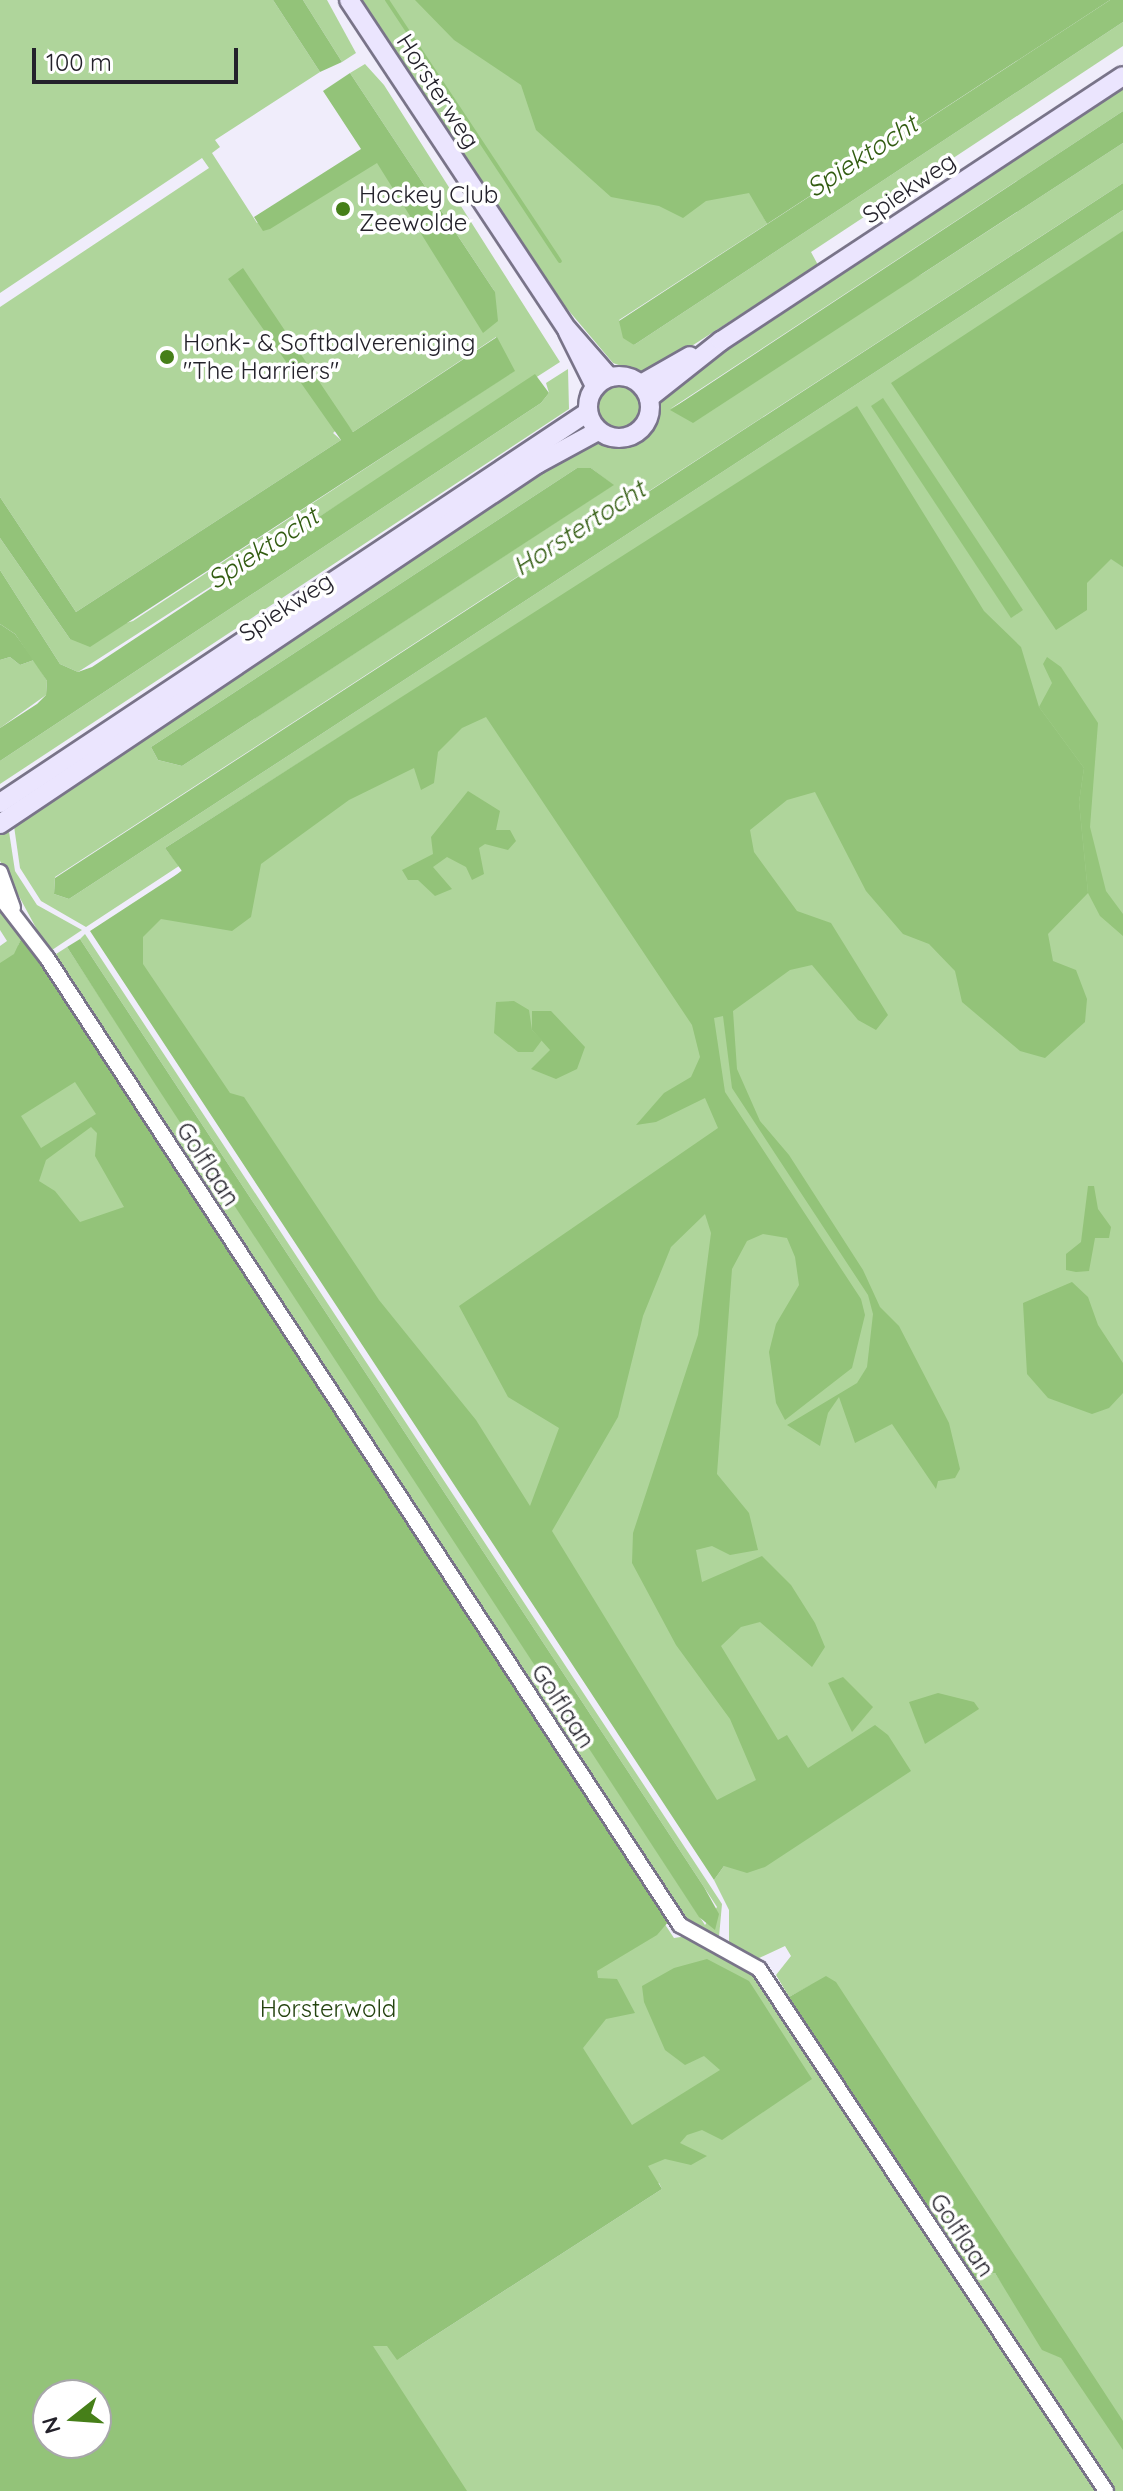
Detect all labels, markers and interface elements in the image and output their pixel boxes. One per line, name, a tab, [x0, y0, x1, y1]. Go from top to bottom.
street label: Horsterweg	[390, 28, 486, 154]
scale bar	[36, 32, 242, 82]
text: 100 m	[46, 47, 112, 77]
water label: Spiektocht	[801, 109, 923, 203]
street label: Spiekweg	[857, 146, 961, 230]
place label: Hockey Club Zeewolde	[359, 181, 498, 237]
marker: Hockey Club Zeewolde	[334, 200, 352, 218]
place label: Honk- & Softbalvereniging "The Harriers"	[183, 329, 475, 385]
marker: Honk- & Softbalvereniging "The Harriers"	[158, 348, 176, 366]
water label: Horstertocht	[507, 474, 651, 582]
water label: Spiektocht	[202, 501, 324, 595]
street label: Spiekweg	[234, 566, 338, 648]
street label: Golflaan	[170, 1117, 246, 1211]
street label: Golflaan	[525, 1659, 601, 1753]
park label: Horsterwold	[260, 1995, 396, 2023]
street label: Golflaan	[924, 2188, 1000, 2282]
north arrow	[32, 2379, 112, 2459]
text: N	[35, 2414, 67, 2437]

